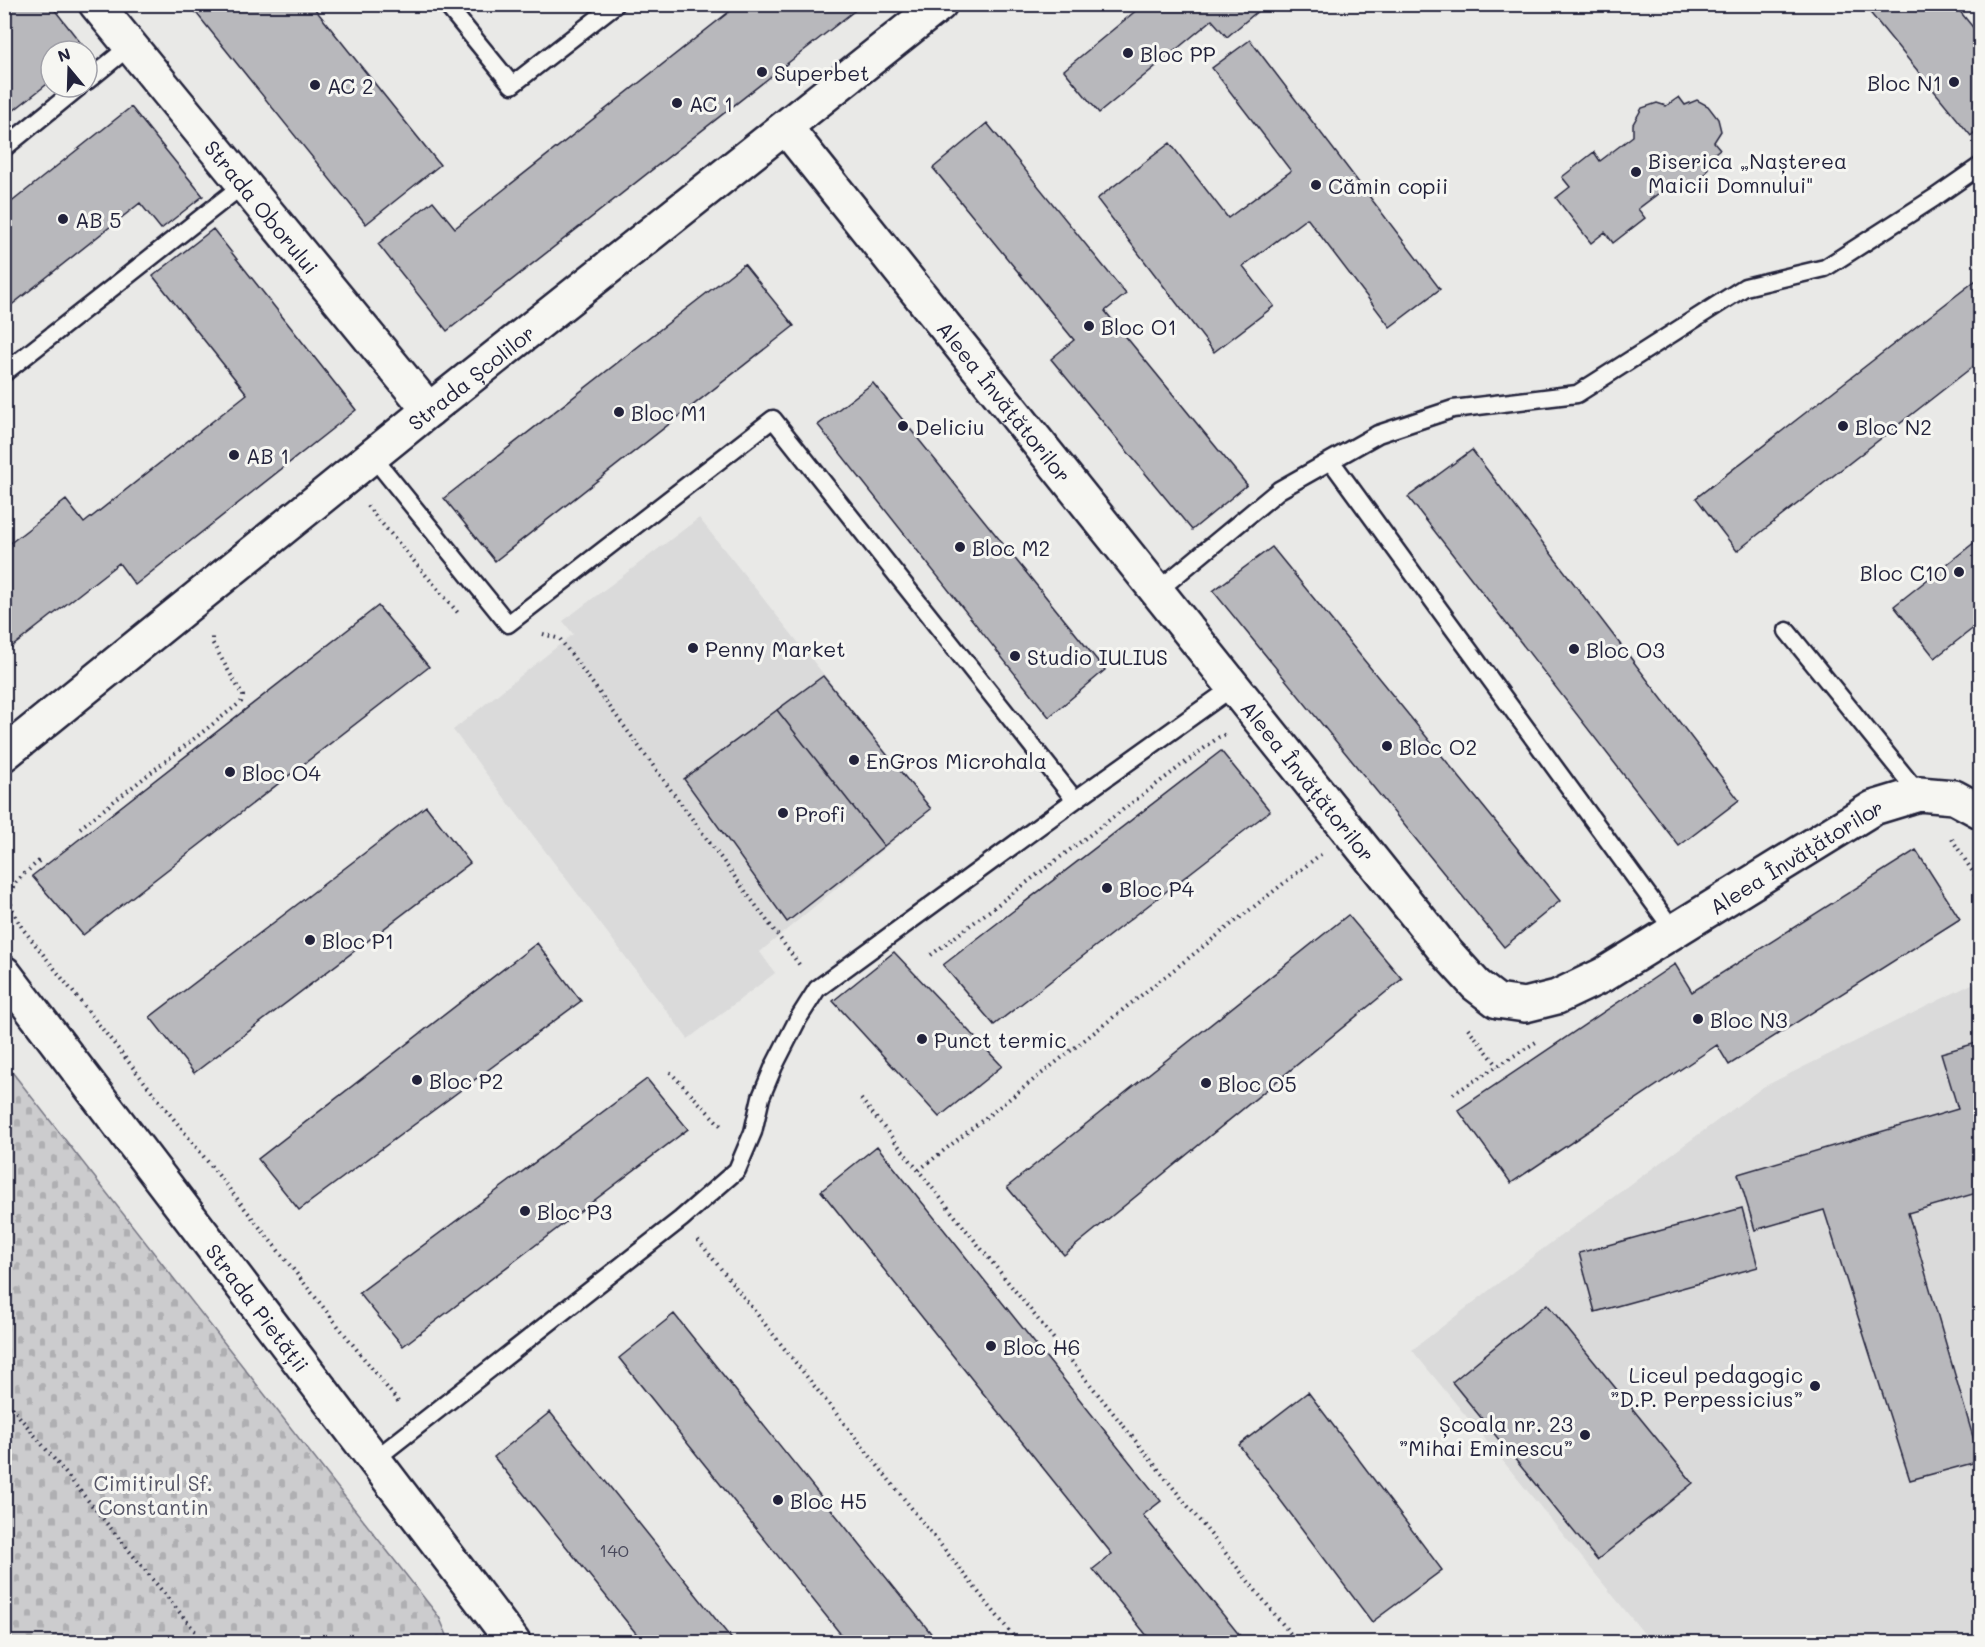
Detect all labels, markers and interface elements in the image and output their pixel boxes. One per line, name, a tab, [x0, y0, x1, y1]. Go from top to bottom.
north arrow	[39, 39, 99, 99]
place label: Bloc PP	[1140, 40, 1216, 67]
text: N	[55, 42, 73, 66]
marker: Bloc PP	[1121, 46, 1135, 60]
place label: Superbet	[774, 59, 869, 86]
marker: Superbet	[755, 65, 769, 79]
place label: Bloc N1	[1867, 69, 1942, 96]
place label: AC 2	[327, 72, 374, 99]
marker: Bloc N1	[1947, 75, 1961, 89]
marker: AC 2	[308, 78, 322, 92]
place label: AC 1	[689, 90, 733, 117]
marker: AC 1	[670, 96, 684, 110]
street label: Strada Oborului	[199, 134, 325, 279]
place label: Biserica „Nașterea Maicii Domnului"	[1648, 147, 1847, 198]
marker: Biserica „Nașterea Maicii Domnului"	[1629, 165, 1643, 179]
place label: Cămin copii	[1328, 172, 1448, 199]
marker: Cămin copii	[1309, 178, 1323, 192]
place label: AB 5	[75, 206, 122, 233]
marker: AB 5	[56, 212, 70, 226]
place label: Bloc O1	[1101, 313, 1177, 340]
street label: Aleea Învățătorilor	[932, 315, 1078, 487]
street label: Strada Școlilor	[402, 318, 540, 436]
marker: Bloc O1	[1082, 319, 1096, 333]
place label: Bloc M1	[631, 399, 707, 426]
marker: Bloc M1	[612, 405, 626, 419]
place label: Deliciu	[915, 413, 984, 440]
place label: Bloc N2	[1855, 413, 1932, 440]
marker: Deliciu	[896, 419, 910, 433]
marker: Bloc N2	[1836, 419, 1850, 433]
place label: AB 1	[246, 442, 290, 469]
marker: AB 1	[227, 448, 241, 462]
place label: Bloc M2	[972, 534, 1050, 561]
marker: Bloc M2	[953, 540, 967, 554]
place label: Bloc C10	[1860, 559, 1947, 586]
marker: Bloc C10	[1952, 565, 1966, 579]
place label: Penny Market	[705, 635, 846, 662]
place label: Bloc O3	[1586, 636, 1665, 663]
marker: Penny Market	[686, 641, 700, 655]
marker: Bloc O3	[1567, 642, 1581, 656]
place label: Studio IULIUS	[1027, 643, 1168, 670]
marker: Studio IULIUS	[1008, 649, 1022, 663]
street label: Aleea Învățătorilor	[1236, 694, 1381, 867]
place label: Bloc O2	[1399, 733, 1477, 760]
marker: Bloc O2	[1380, 739, 1394, 753]
place label: EnGros Microhala	[866, 747, 1047, 774]
marker: EnGros Microhala	[847, 753, 861, 767]
place label: Bloc O4	[242, 759, 321, 786]
marker: Bloc O4	[223, 765, 237, 779]
street label: Aleea Învățătorilor	[1704, 792, 1886, 919]
place label: Profi	[795, 800, 845, 827]
marker: Profi	[776, 806, 790, 820]
place label: Bloc P4	[1119, 875, 1195, 902]
marker: Bloc P4	[1100, 881, 1114, 895]
place label: Bloc P1	[322, 927, 394, 954]
marker: Bloc P1	[303, 933, 317, 947]
place label: Bloc N3	[1710, 1006, 1788, 1033]
marker: Bloc N3	[1691, 1012, 1705, 1026]
place label: Punct termic	[934, 1026, 1067, 1053]
marker: Punct termic	[915, 1032, 929, 1046]
place label: Bloc P2	[429, 1067, 503, 1094]
place label: Bloc O5	[1218, 1070, 1297, 1097]
marker: Bloc P2	[410, 1073, 424, 1087]
marker: Bloc O5	[1199, 1076, 1213, 1090]
place label: Bloc P3	[537, 1198, 612, 1225]
marker: Bloc P3	[518, 1204, 532, 1218]
street label: Strada Pietății	[201, 1238, 316, 1377]
place label: Bloc H6	[1003, 1333, 1081, 1360]
marker: Bloc H6	[984, 1339, 998, 1353]
place label: Liceul pedagogic ”D.P. Perpessicius”	[1610, 1361, 1803, 1412]
marker: Liceul pedagogic ”D.P. Perpessicius”	[1808, 1379, 1822, 1393]
place label: Școala nr. 23 ”Mihai Eminescu”	[1399, 1410, 1573, 1461]
marker: Școala nr. 23 ”Mihai Eminescu”	[1578, 1428, 1592, 1442]
park label: Cimitirul Sf. Constantin	[93, 1469, 213, 1520]
place label: Bloc H5	[790, 1487, 867, 1514]
marker: Bloc H5	[771, 1493, 785, 1507]
house number: 140	[599, 1538, 629, 1562]

